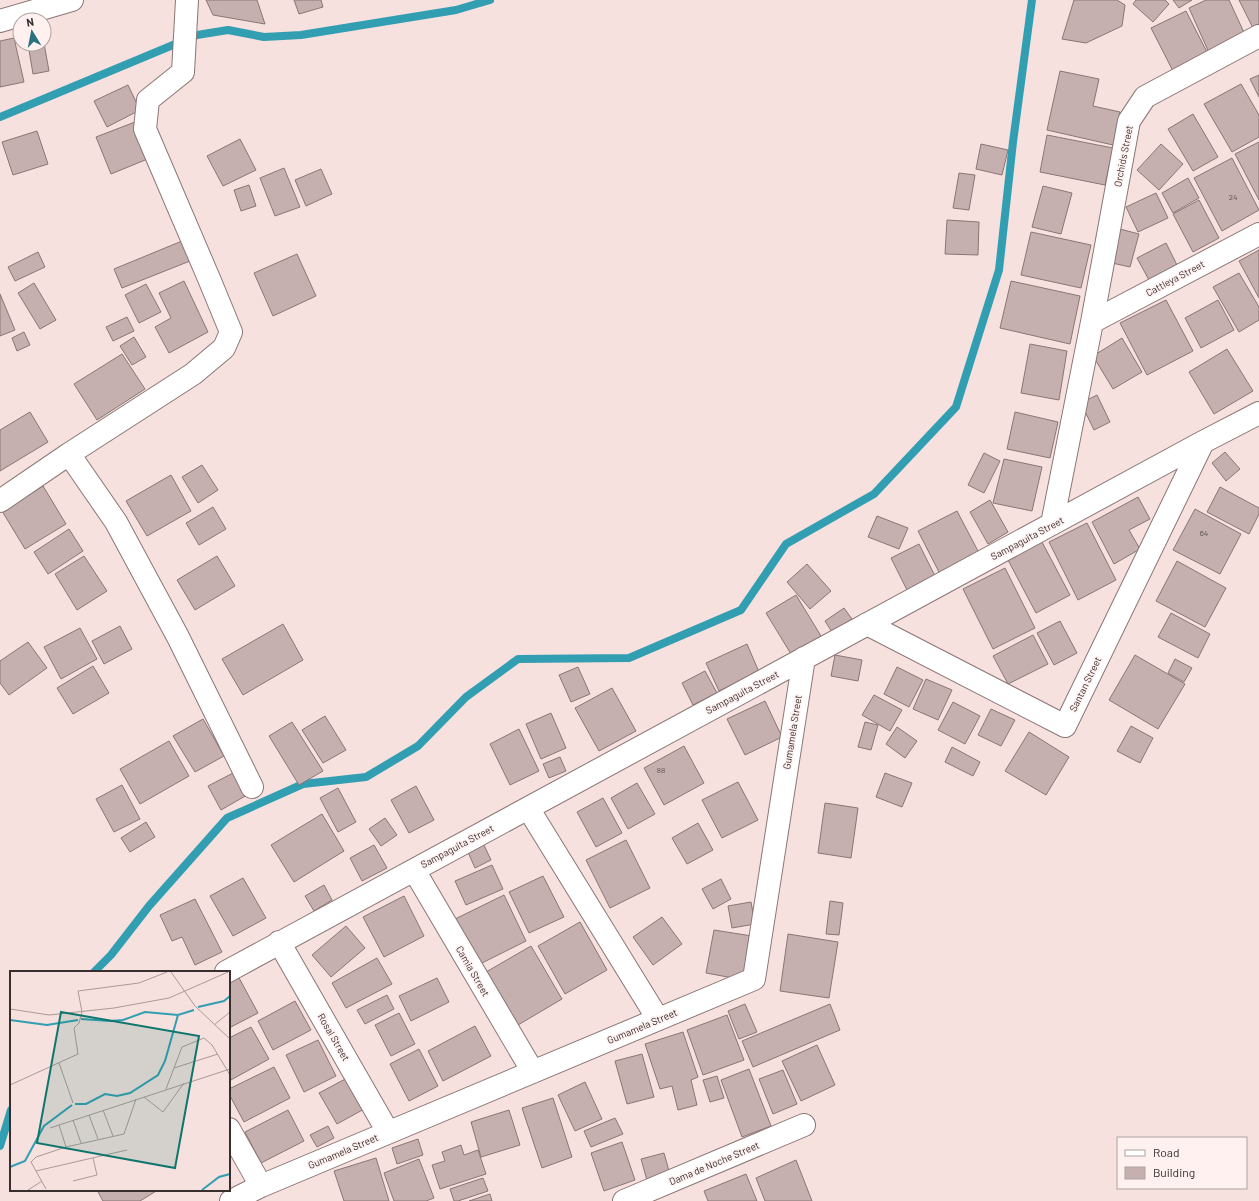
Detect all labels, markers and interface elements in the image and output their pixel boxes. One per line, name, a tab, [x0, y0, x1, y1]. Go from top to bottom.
north arrow	[12, 12, 52, 52]
text: N	[25, 15, 35, 29]
street label: Orchids Street	[1111, 124, 1135, 188]
house number: 24	[1229, 192, 1237, 202]
street label: Cattleya Street	[1144, 257, 1207, 299]
street label: Sampaguita Street	[988, 513, 1066, 562]
house number: 64	[1200, 528, 1208, 538]
street label: Santan Street	[1067, 654, 1104, 713]
street label: Sampaguita Street	[703, 667, 781, 716]
street label: Gumamela Street	[780, 694, 804, 770]
house number: 88	[657, 765, 665, 775]
street label: Sampaguita Street	[418, 821, 496, 870]
street label: Camia Street	[454, 944, 492, 999]
inset map	[10, 971, 230, 1191]
street label: Gumamela Street	[605, 1006, 679, 1046]
street label: Rosal Street	[316, 1011, 353, 1063]
street label: Gumamela Street	[306, 1131, 380, 1171]
legend	[1117, 1137, 1247, 1189]
street label: Dama de Noche Street	[667, 1138, 761, 1187]
text: Road	[1153, 1145, 1180, 1159]
text: Building	[1153, 1165, 1195, 1179]

